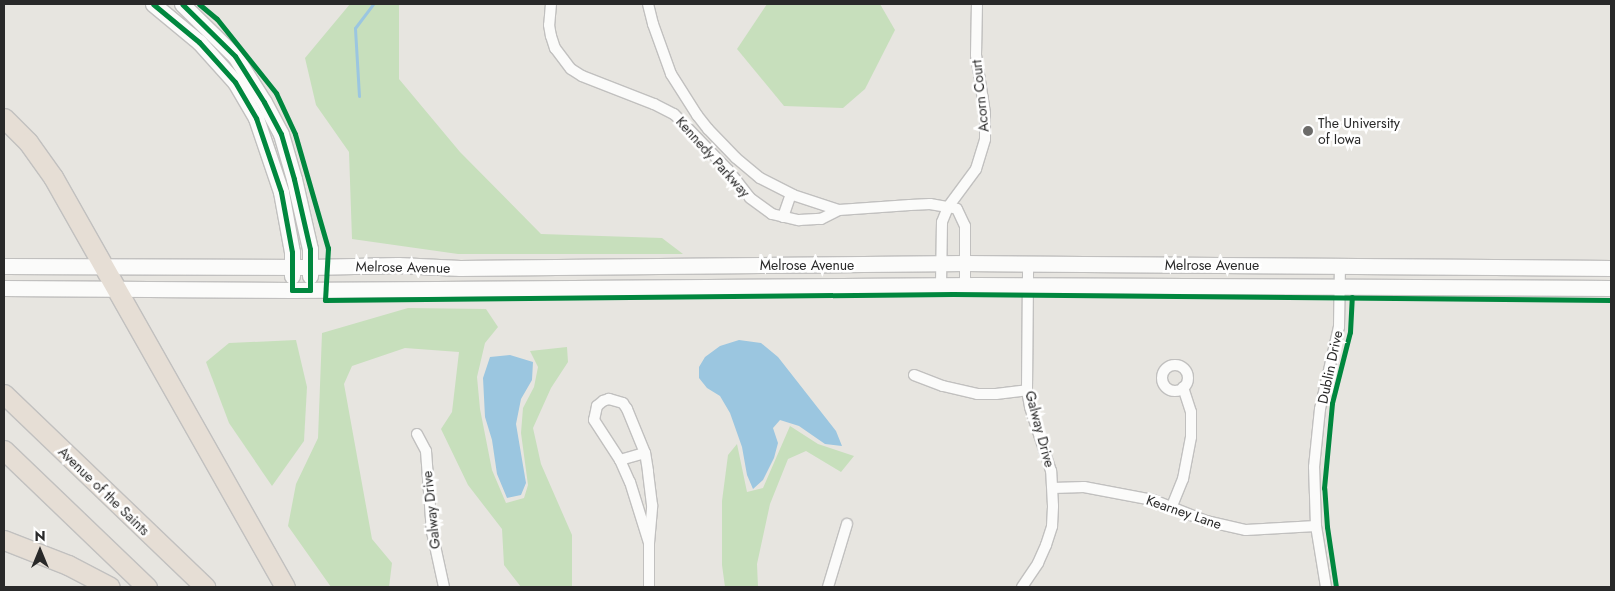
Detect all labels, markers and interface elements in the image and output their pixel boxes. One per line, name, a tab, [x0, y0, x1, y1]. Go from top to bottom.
street label: Acorn Court	[968, 59, 992, 133]
street label: Kennedy Parkway	[672, 113, 754, 201]
place label: The University of Iowa	[1318, 115, 1400, 148]
marker: The University of Iowa	[1302, 125, 1314, 137]
street label: Melrose Avenue	[760, 257, 854, 273]
street label: Melrose Avenue	[1165, 257, 1259, 273]
street label: Melrose Avenue	[356, 258, 450, 276]
street label: Dublin Drive	[1314, 329, 1346, 405]
street label: Galway Drive	[1022, 389, 1058, 469]
street label: Avenue of the Saints	[55, 443, 153, 539]
street label: Galway Drive	[419, 470, 443, 550]
street label: Kearney Lane	[1144, 491, 1224, 533]
north arrow	[15, 526, 65, 576]
text: N	[34, 526, 46, 546]

